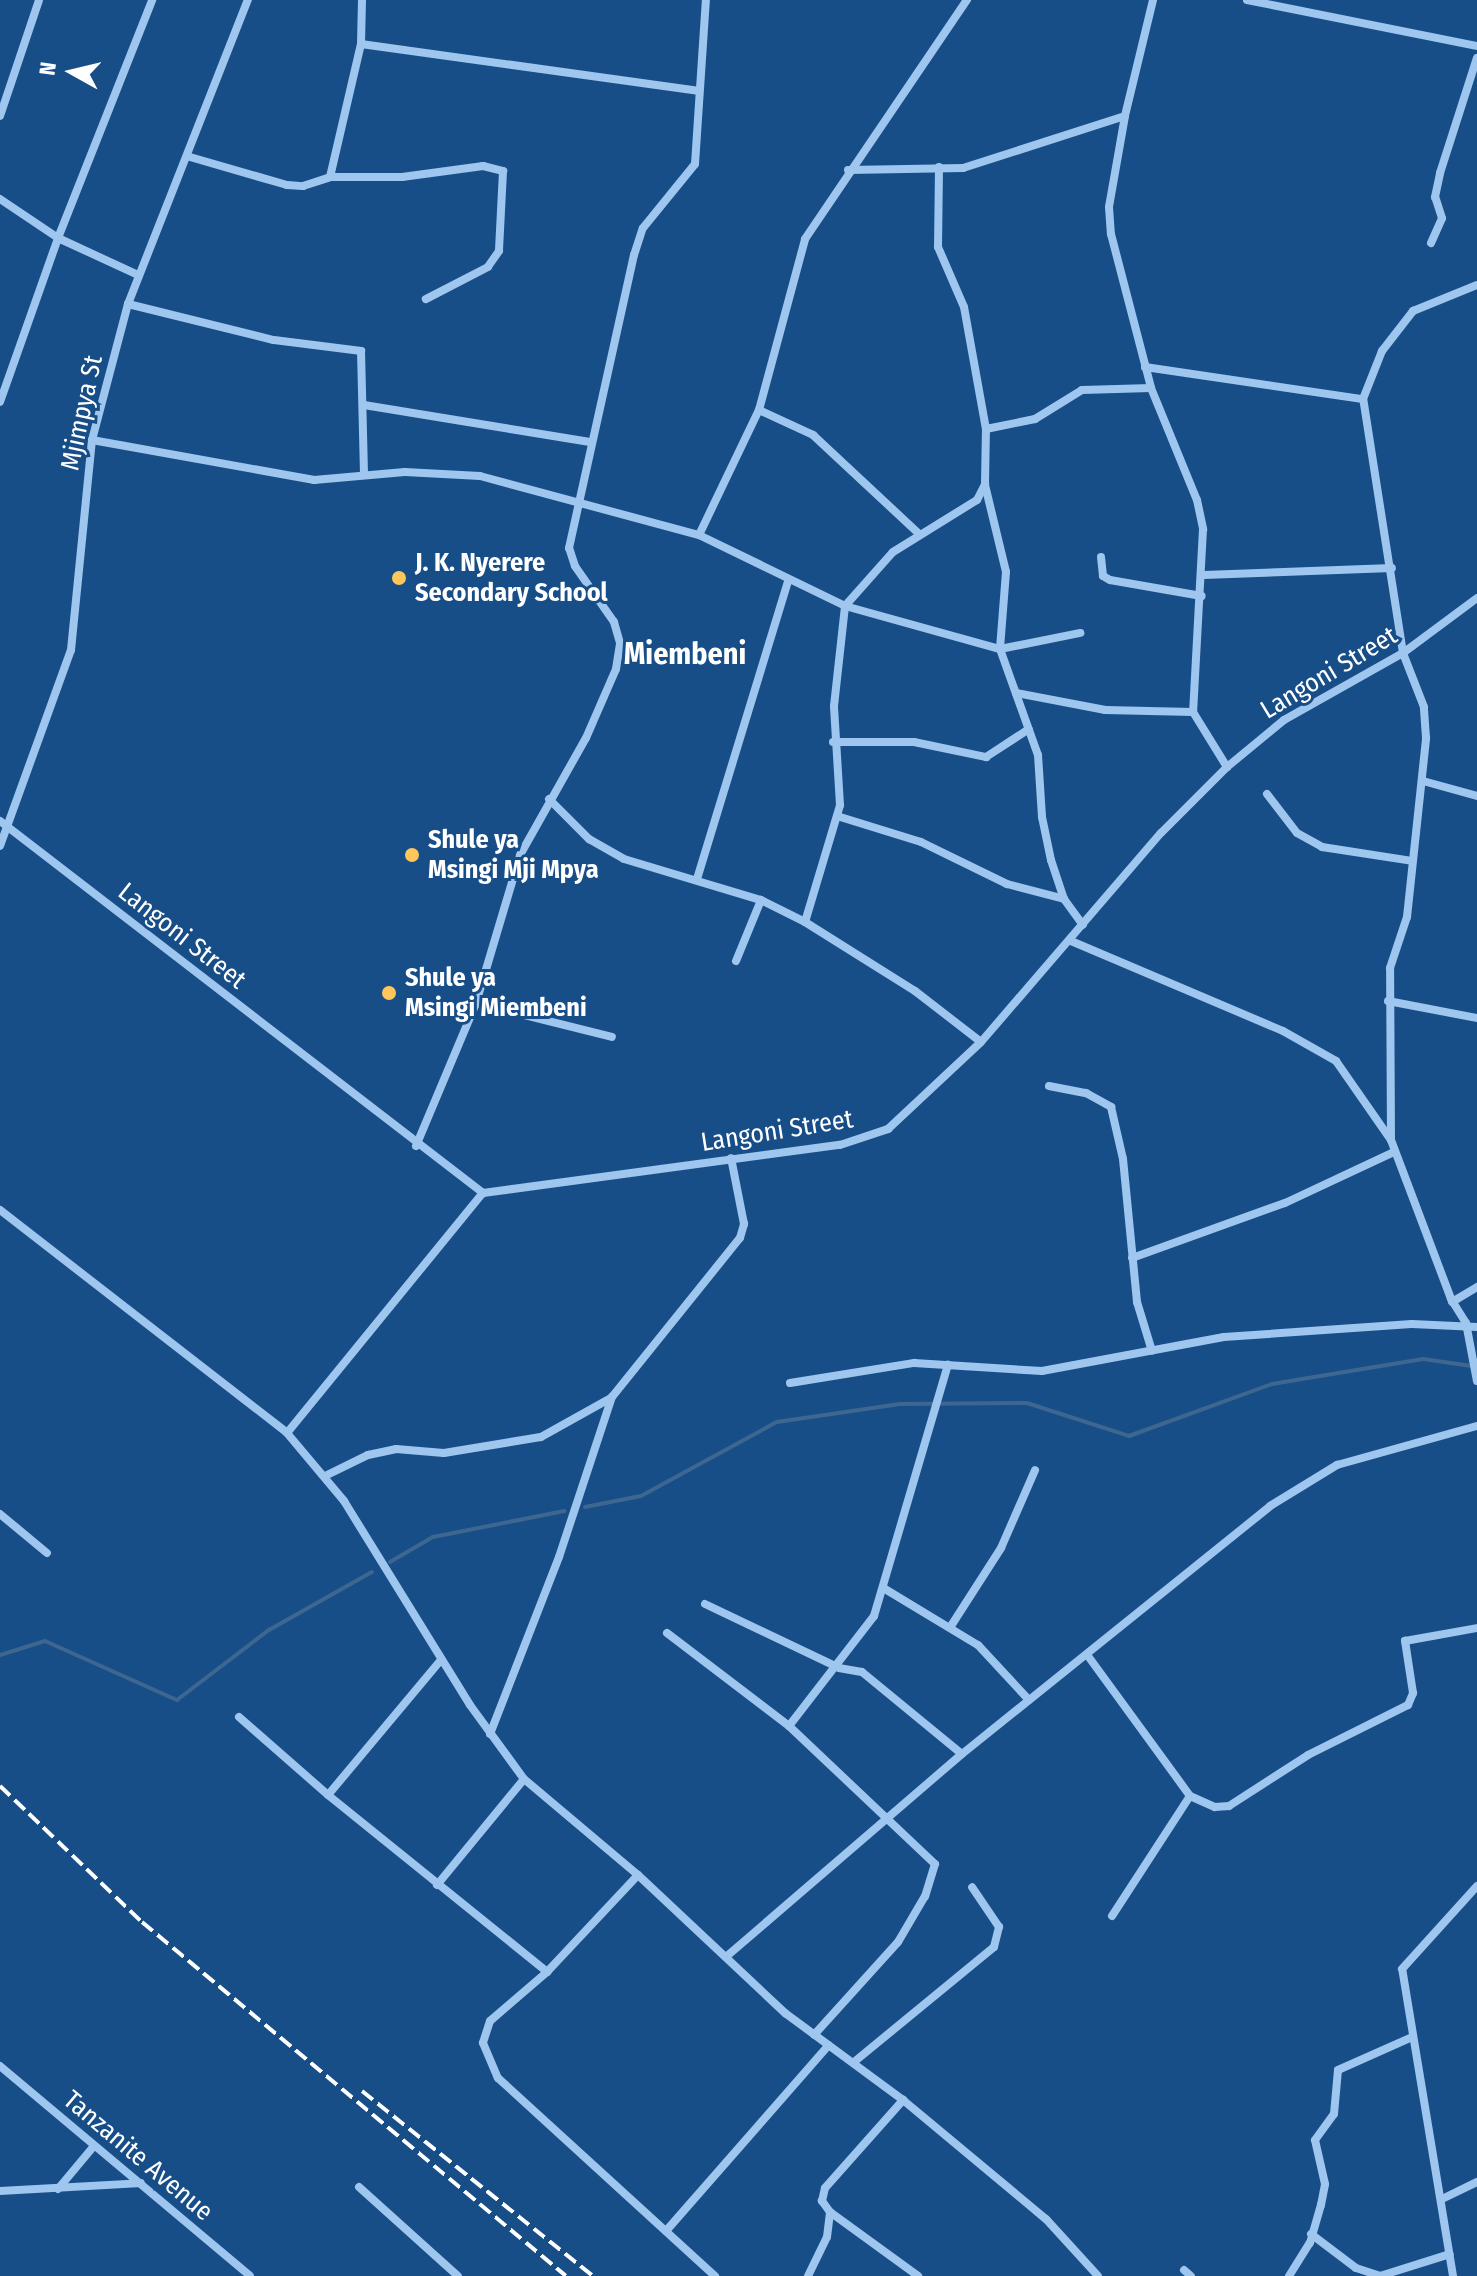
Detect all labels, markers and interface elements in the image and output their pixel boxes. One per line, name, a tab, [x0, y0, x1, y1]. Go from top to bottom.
north arrow	[32, 32, 112, 112]
text: N	[33, 60, 62, 77]
street label: Mjimpya St	[55, 353, 109, 473]
place label: J. K. Nyerere Secondary School	[415, 547, 608, 608]
marker: J. K. Nyerere Secondary School	[390, 569, 408, 587]
street label: Langoni Street	[1255, 620, 1403, 726]
district label: Miembeni	[624, 636, 746, 672]
place label: Shule ya Msingi Mji Mpya	[428, 824, 599, 886]
marker: Shule ya Msingi Mji Mpya	[403, 846, 421, 864]
street label: Langoni Street	[112, 876, 252, 996]
place label: Shule ya Msingi Miembeni	[405, 962, 587, 1024]
marker: Shule ya Msingi Miembeni	[380, 984, 398, 1002]
street label: Langoni Street	[699, 1104, 855, 1158]
street label: Tanzanite Avenue	[57, 2084, 219, 2228]

